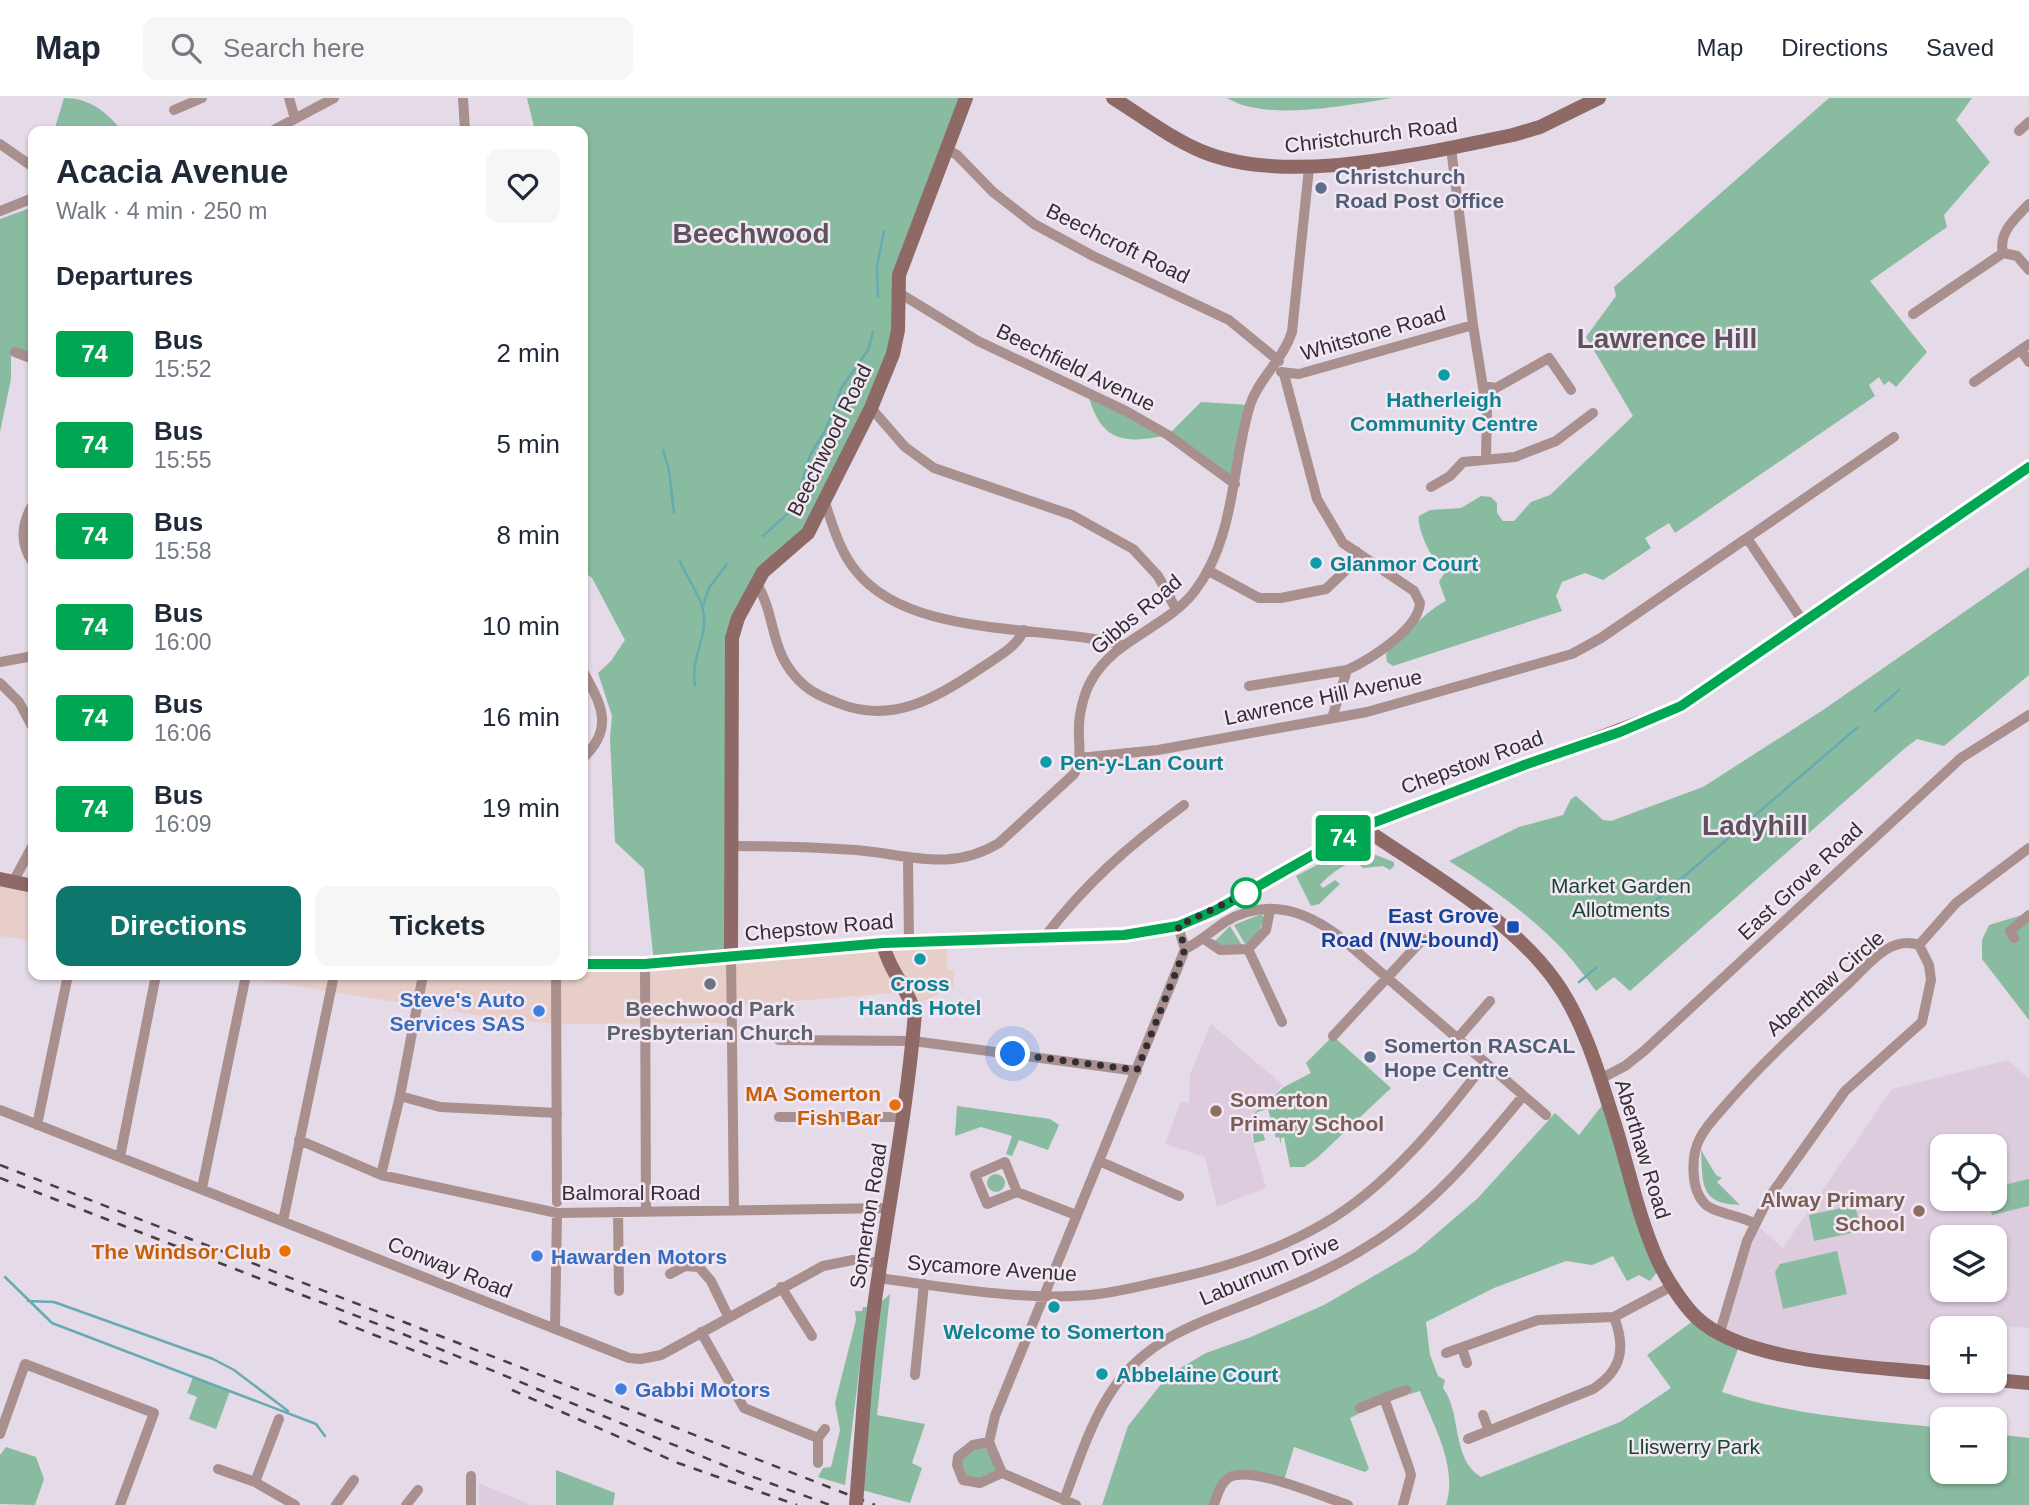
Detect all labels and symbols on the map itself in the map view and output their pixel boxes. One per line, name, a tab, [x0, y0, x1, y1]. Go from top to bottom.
street label: Christchurch Road	[1283, 113, 1459, 157]
place label: Christchurch Road Post Office	[1335, 165, 1504, 212]
marker: Christchurch Road Post Office	[1313, 180, 1329, 196]
street label: Beechcroft Road	[1043, 198, 1193, 288]
district label: Beechwood	[672, 218, 830, 249]
street label: Whitstone Road	[1298, 301, 1448, 365]
street label: Beechfield Avenue	[993, 319, 1159, 415]
district label: Lawrence Hill	[1577, 323, 1757, 354]
street label: Beechwood Road	[782, 360, 876, 520]
marker: Hatherleigh Community Centre	[1436, 367, 1452, 383]
place label: Hatherleigh Community Centre	[1350, 388, 1538, 435]
place label: Glanmor Court	[1330, 552, 1478, 575]
marker: Glanmor Court	[1308, 555, 1324, 571]
street label: Gibbs Road	[1086, 570, 1186, 658]
street label: Lawrence Hill Avenue	[1222, 665, 1424, 729]
street label: Chepstow Road	[1398, 726, 1546, 798]
place label: Pen-y-Lan Court	[1060, 751, 1223, 774]
marker: Pen-y-Lan Court	[1038, 754, 1054, 770]
district label: Ladyhill	[1702, 810, 1808, 841]
line badge: 74	[1312, 815, 1374, 861]
street label: East Grove Road	[1733, 818, 1867, 944]
park label: Market Garden Allotments	[1551, 874, 1691, 921]
unlabelled marker	[1231, 878, 1261, 908]
place label: East Grove Road (NW-bound)	[1321, 904, 1499, 951]
street label: Chepstow Road	[744, 909, 894, 945]
marker: East Grove Road (NW-bound)	[1505, 919, 1521, 935]
street label: Aberthaw Circle	[1762, 926, 1888, 1040]
marker: Cross Hands Hotel	[912, 951, 928, 967]
place label: Cross Hands Hotel	[859, 972, 981, 1019]
marker: Beechwood Park Presbyterian Church	[702, 976, 718, 992]
place label: Steve's Auto Services SAS	[390, 988, 525, 1035]
place label: Beechwood Park Presbyterian Church	[607, 997, 813, 1044]
marker: Steve's Auto Services SAS	[531, 1003, 547, 1019]
place label: Somerton RASCAL Hope Centre	[1384, 1034, 1576, 1081]
your location	[995, 1036, 1030, 1071]
marker: Somerton RASCAL Hope Centre	[1362, 1049, 1378, 1065]
street label: Aberthaw Road	[1611, 1076, 1675, 1222]
place label: MA Somerton Fish Bar	[745, 1082, 881, 1129]
place label: Somerton Primary School	[1230, 1088, 1384, 1135]
marker: MA Somerton Fish Bar	[887, 1097, 903, 1113]
marker: Somerton Primary School	[1208, 1103, 1224, 1119]
street label: Somerton Road	[845, 1142, 891, 1290]
street label: Balmoral Road	[562, 1181, 700, 1204]
place label: Alway Primary School	[1760, 1188, 1905, 1235]
marker: Alway Primary School	[1911, 1203, 1927, 1219]
street label: Laburnum Drive	[1196, 1230, 1342, 1310]
street label: Conway Road	[385, 1232, 515, 1302]
place label: The Windsor Club	[92, 1240, 271, 1263]
marker: The Windsor Club	[277, 1243, 293, 1259]
place label: Hawarden Motors	[551, 1245, 727, 1268]
marker: Hawarden Motors	[529, 1248, 545, 1264]
street label: Sycamore Avenue	[906, 1251, 1078, 1285]
marker: Welcome to Somerton	[1046, 1299, 1062, 1315]
place label: Welcome to Somerton	[943, 1320, 1165, 1343]
place label: Abbelaine Court	[1116, 1363, 1278, 1386]
marker: Abbelaine Court	[1094, 1366, 1110, 1382]
place label: Gabbi Motors	[635, 1378, 770, 1401]
marker: Gabbi Motors	[613, 1381, 629, 1397]
park label: Lliswerry Park	[1628, 1435, 1760, 1458]

